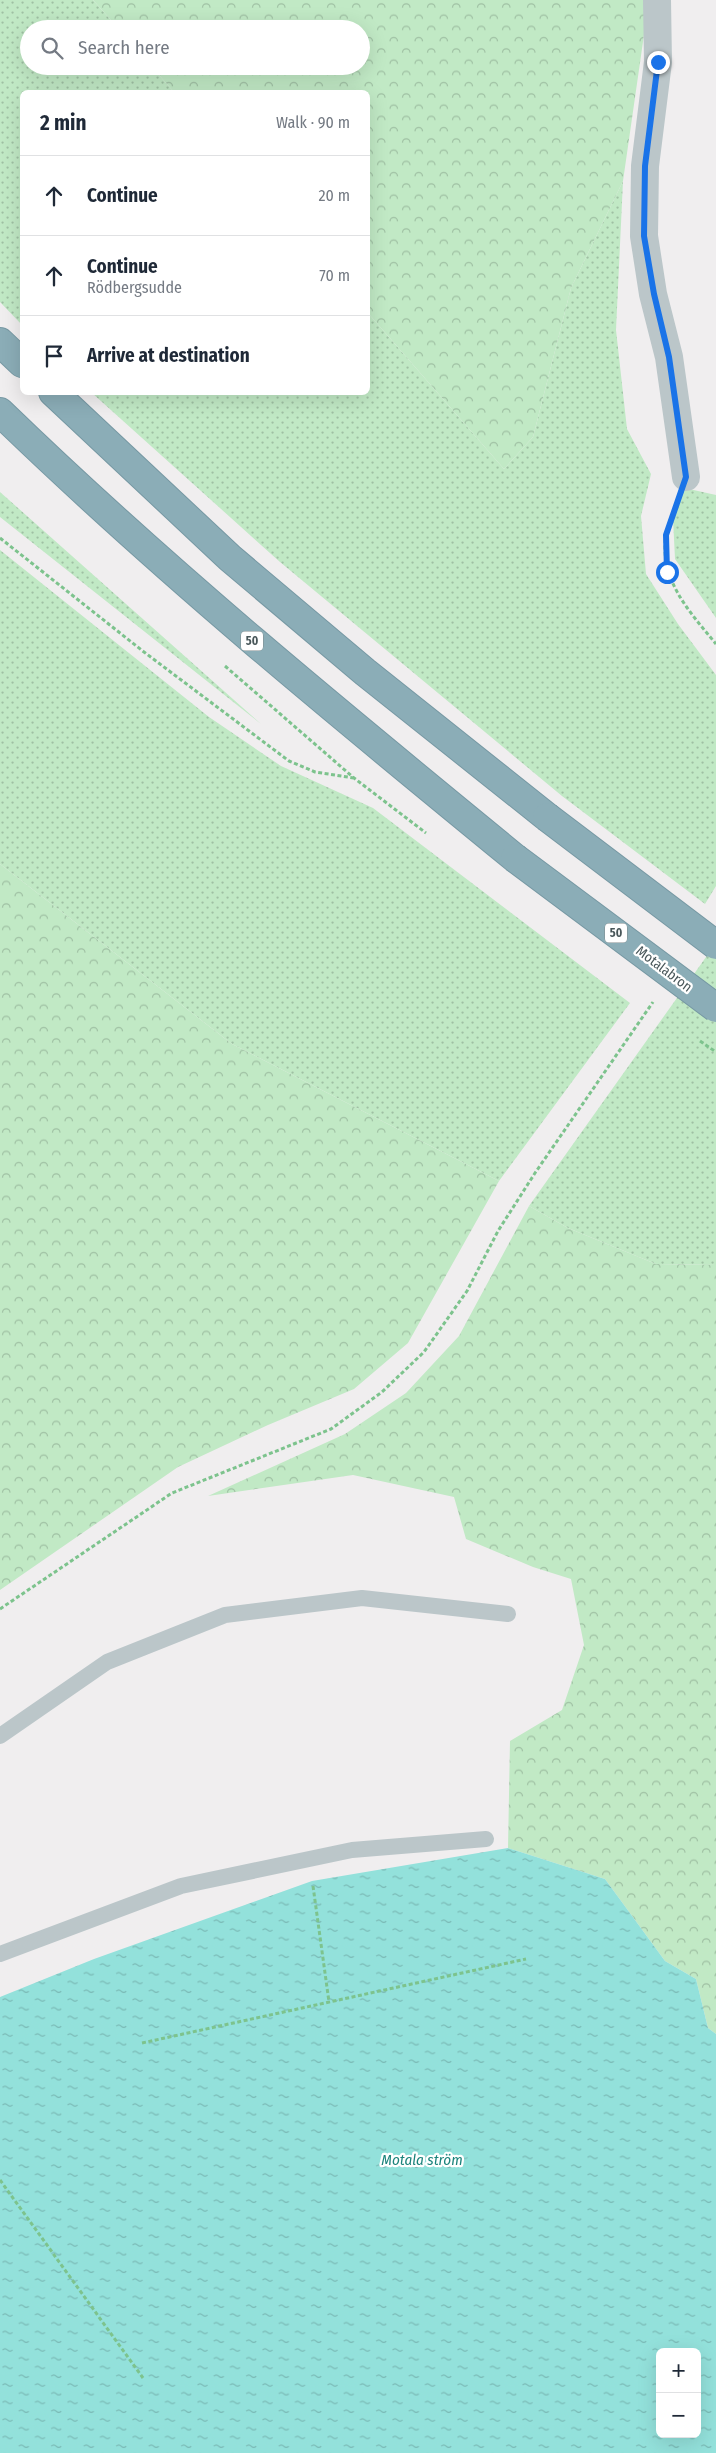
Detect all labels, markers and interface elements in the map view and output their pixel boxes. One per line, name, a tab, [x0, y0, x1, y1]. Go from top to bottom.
search box	[20, 20, 370, 75]
icon: search	[38, 34, 66, 62]
text: Search here	[78, 36, 170, 59]
route end	[647, 51, 670, 74]
text: 2 min	[40, 110, 87, 136]
text: Walk · 90 m	[276, 113, 350, 132]
icon: ahead	[40, 182, 68, 210]
text: Continue	[87, 184, 158, 207]
text: 20 m	[319, 186, 350, 205]
text: Continue	[87, 255, 158, 278]
icon: ahead	[40, 262, 68, 290]
text: 70 m	[319, 266, 350, 285]
text: Rödbergsudde	[87, 278, 182, 297]
icon: arrive	[40, 342, 68, 370]
text: Arrive at destination	[87, 344, 250, 367]
route start	[656, 561, 679, 584]
road number: 50	[241, 631, 263, 650]
road number: 50	[605, 924, 627, 942]
street label: Motalabron	[633, 942, 695, 996]
water label: Motala ström	[381, 2151, 463, 2169]
map controls	[656, 2348, 701, 2438]
button: +	[656, 2348, 701, 2393]
button: −	[656, 2393, 701, 2438]

